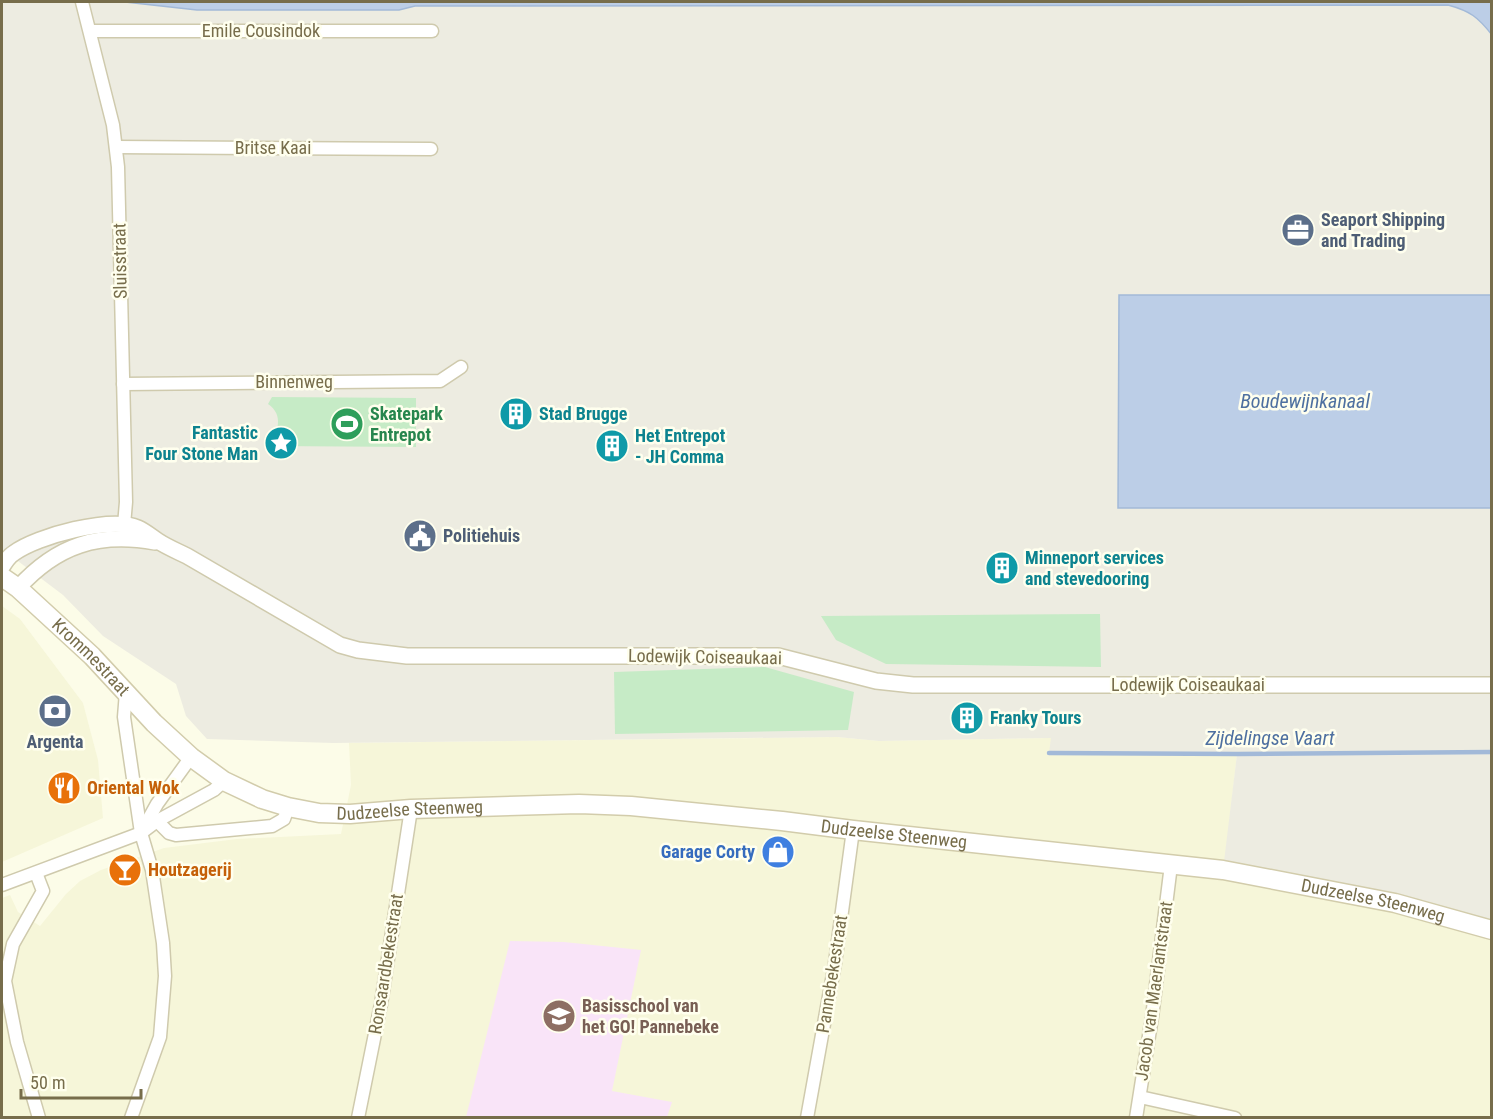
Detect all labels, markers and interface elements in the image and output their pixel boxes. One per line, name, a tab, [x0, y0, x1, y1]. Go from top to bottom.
street label: Emile Cousindok	[202, 20, 320, 41]
street label: Britse Kaai	[235, 137, 311, 158]
place label: Seaport Shipping and Trading	[1321, 209, 1445, 251]
office icon: Seaport Shipping and Trading	[1280, 212, 1316, 248]
street label: Sluisstraat	[108, 223, 131, 299]
street label: Binnenweg	[255, 371, 333, 392]
water label: Boudewijnkanaal	[1240, 389, 1370, 413]
building icon: Stad Brugge	[498, 396, 534, 432]
place label: Skatepark Entrepot	[370, 403, 443, 445]
place label: Stad Brugge	[539, 403, 628, 424]
sports icon: Skatepark Entrepot	[329, 406, 365, 442]
place label: Fantastic Four Stone Man	[145, 422, 258, 464]
place icon: Fantastic Four Stone Man	[263, 425, 299, 461]
place label: Het Entrepot - JH Comma	[635, 425, 726, 467]
building icon: Het Entrepot - JH Comma	[594, 428, 630, 464]
public building icon: Politiehuis	[402, 518, 438, 554]
place label: Politiehuis	[443, 525, 520, 546]
place label: Minneport services and stevedooring	[1025, 547, 1164, 589]
building icon: Minneport services and stevedooring	[984, 550, 1020, 586]
street label: Krommestraat	[48, 614, 134, 700]
street label: Lodewijk Coiseaukaai	[628, 645, 782, 668]
street label: Lodewijk Coiseaukaai	[1111, 674, 1265, 695]
bank icon: Argenta	[37, 693, 73, 729]
building icon: Franky Tours	[949, 700, 985, 736]
place label: Franky Tours	[990, 707, 1082, 728]
water label: Zijdelingse Vaart	[1204, 726, 1335, 750]
place label: Argenta	[26, 731, 84, 752]
restaurant icon: Oriental Wok	[46, 770, 82, 806]
place label: Oriental Wok	[87, 777, 180, 798]
street label: Dudzeelse Steenweg	[336, 796, 483, 824]
street label: Dudzeelse Steenweg	[820, 815, 968, 852]
shop icon: Garage Corty	[760, 834, 796, 870]
place label: Garage Corty	[661, 841, 755, 862]
bar icon: Houtzagerij	[107, 852, 143, 888]
place label: Houtzagerij	[148, 859, 232, 880]
street label: Dudzeelse Steenweg	[1299, 874, 1447, 926]
street label: Ronsaardbekestraat	[364, 892, 407, 1036]
street label: Jacob van Maerlantstraat	[1131, 900, 1176, 1082]
street label: Pannebekestraat	[812, 913, 851, 1034]
place label: Basisschool van het GO! Pannebeke	[582, 995, 719, 1037]
school or university icon: Basisschool van het GO! Pannebeke	[541, 998, 577, 1034]
scale bar	[21, 1062, 141, 1100]
text: 50 m	[30, 1072, 65, 1093]

